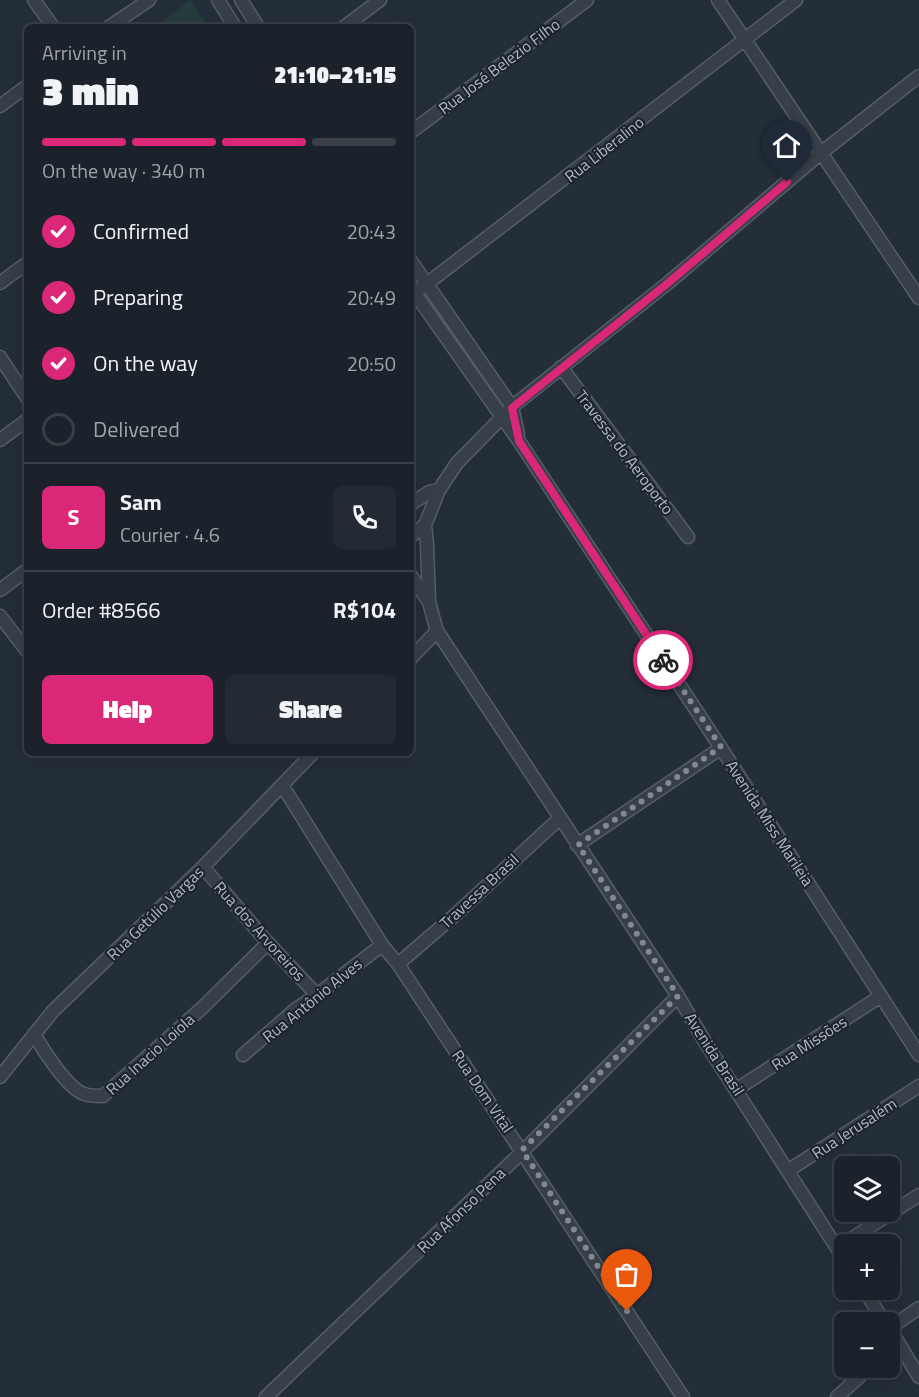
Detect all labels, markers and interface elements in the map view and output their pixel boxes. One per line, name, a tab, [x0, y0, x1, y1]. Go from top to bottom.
street label: Rua José Belezio Filho	[433, 12, 565, 120]
text: Arriving in	[42, 37, 127, 68]
text: 21:10–21:15	[274, 58, 396, 92]
text: 3 min	[42, 61, 139, 120]
street label: Rua Liberalino	[559, 110, 649, 188]
pin	[761, 120, 812, 182]
icon: home	[770, 129, 803, 162]
text: On the way · 340 m	[42, 155, 205, 186]
text: Confirmed	[93, 214, 189, 248]
icon: check	[42, 215, 75, 248]
text: 20:43	[347, 216, 396, 247]
text: Preparing	[93, 280, 183, 314]
icon: check	[42, 281, 75, 314]
text: 20:49	[347, 282, 396, 313]
text: On the way	[93, 346, 198, 380]
icon: check	[42, 347, 75, 380]
text: 20:50	[347, 348, 396, 379]
street label: Travessa do Aeroporto	[570, 385, 680, 519]
text: Delivered	[93, 412, 180, 446]
text: Sam	[120, 485, 162, 519]
button: phone	[333, 486, 396, 549]
text: S	[68, 500, 79, 534]
text: Courier · 4.6	[120, 519, 220, 550]
text: Order #8566	[42, 593, 161, 627]
text: R$104	[333, 593, 396, 627]
courier	[633, 630, 693, 690]
icon: bike	[647, 644, 680, 677]
button: Help	[42, 675, 213, 744]
button: Share	[225, 675, 396, 744]
street label: Avenida Miss Marileia	[720, 755, 820, 891]
street label: Travessa Brasil	[434, 848, 524, 934]
street label: Rua Getúlio Vargas	[101, 860, 209, 966]
street label: Rua dos Arvoreiros	[209, 876, 311, 986]
street label: Rua Antônio Alves	[257, 952, 367, 1048]
street label: Rua Inacio Loiola	[100, 1007, 200, 1101]
street label: Avenida Brasil	[679, 1008, 751, 1100]
street label: Rua Missões	[767, 1010, 851, 1076]
street label: Rua Dom Vital	[446, 1045, 520, 1137]
street label: Rua Jerusalém	[807, 1091, 901, 1165]
map controls	[834, 1156, 900, 1378]
button: layers	[834, 1156, 900, 1222]
street label: Rua Afonso Pena	[411, 1161, 511, 1259]
button: +	[834, 1234, 900, 1300]
pin	[601, 1249, 652, 1311]
icon: bag	[610, 1258, 643, 1291]
button: −	[834, 1312, 900, 1378]

